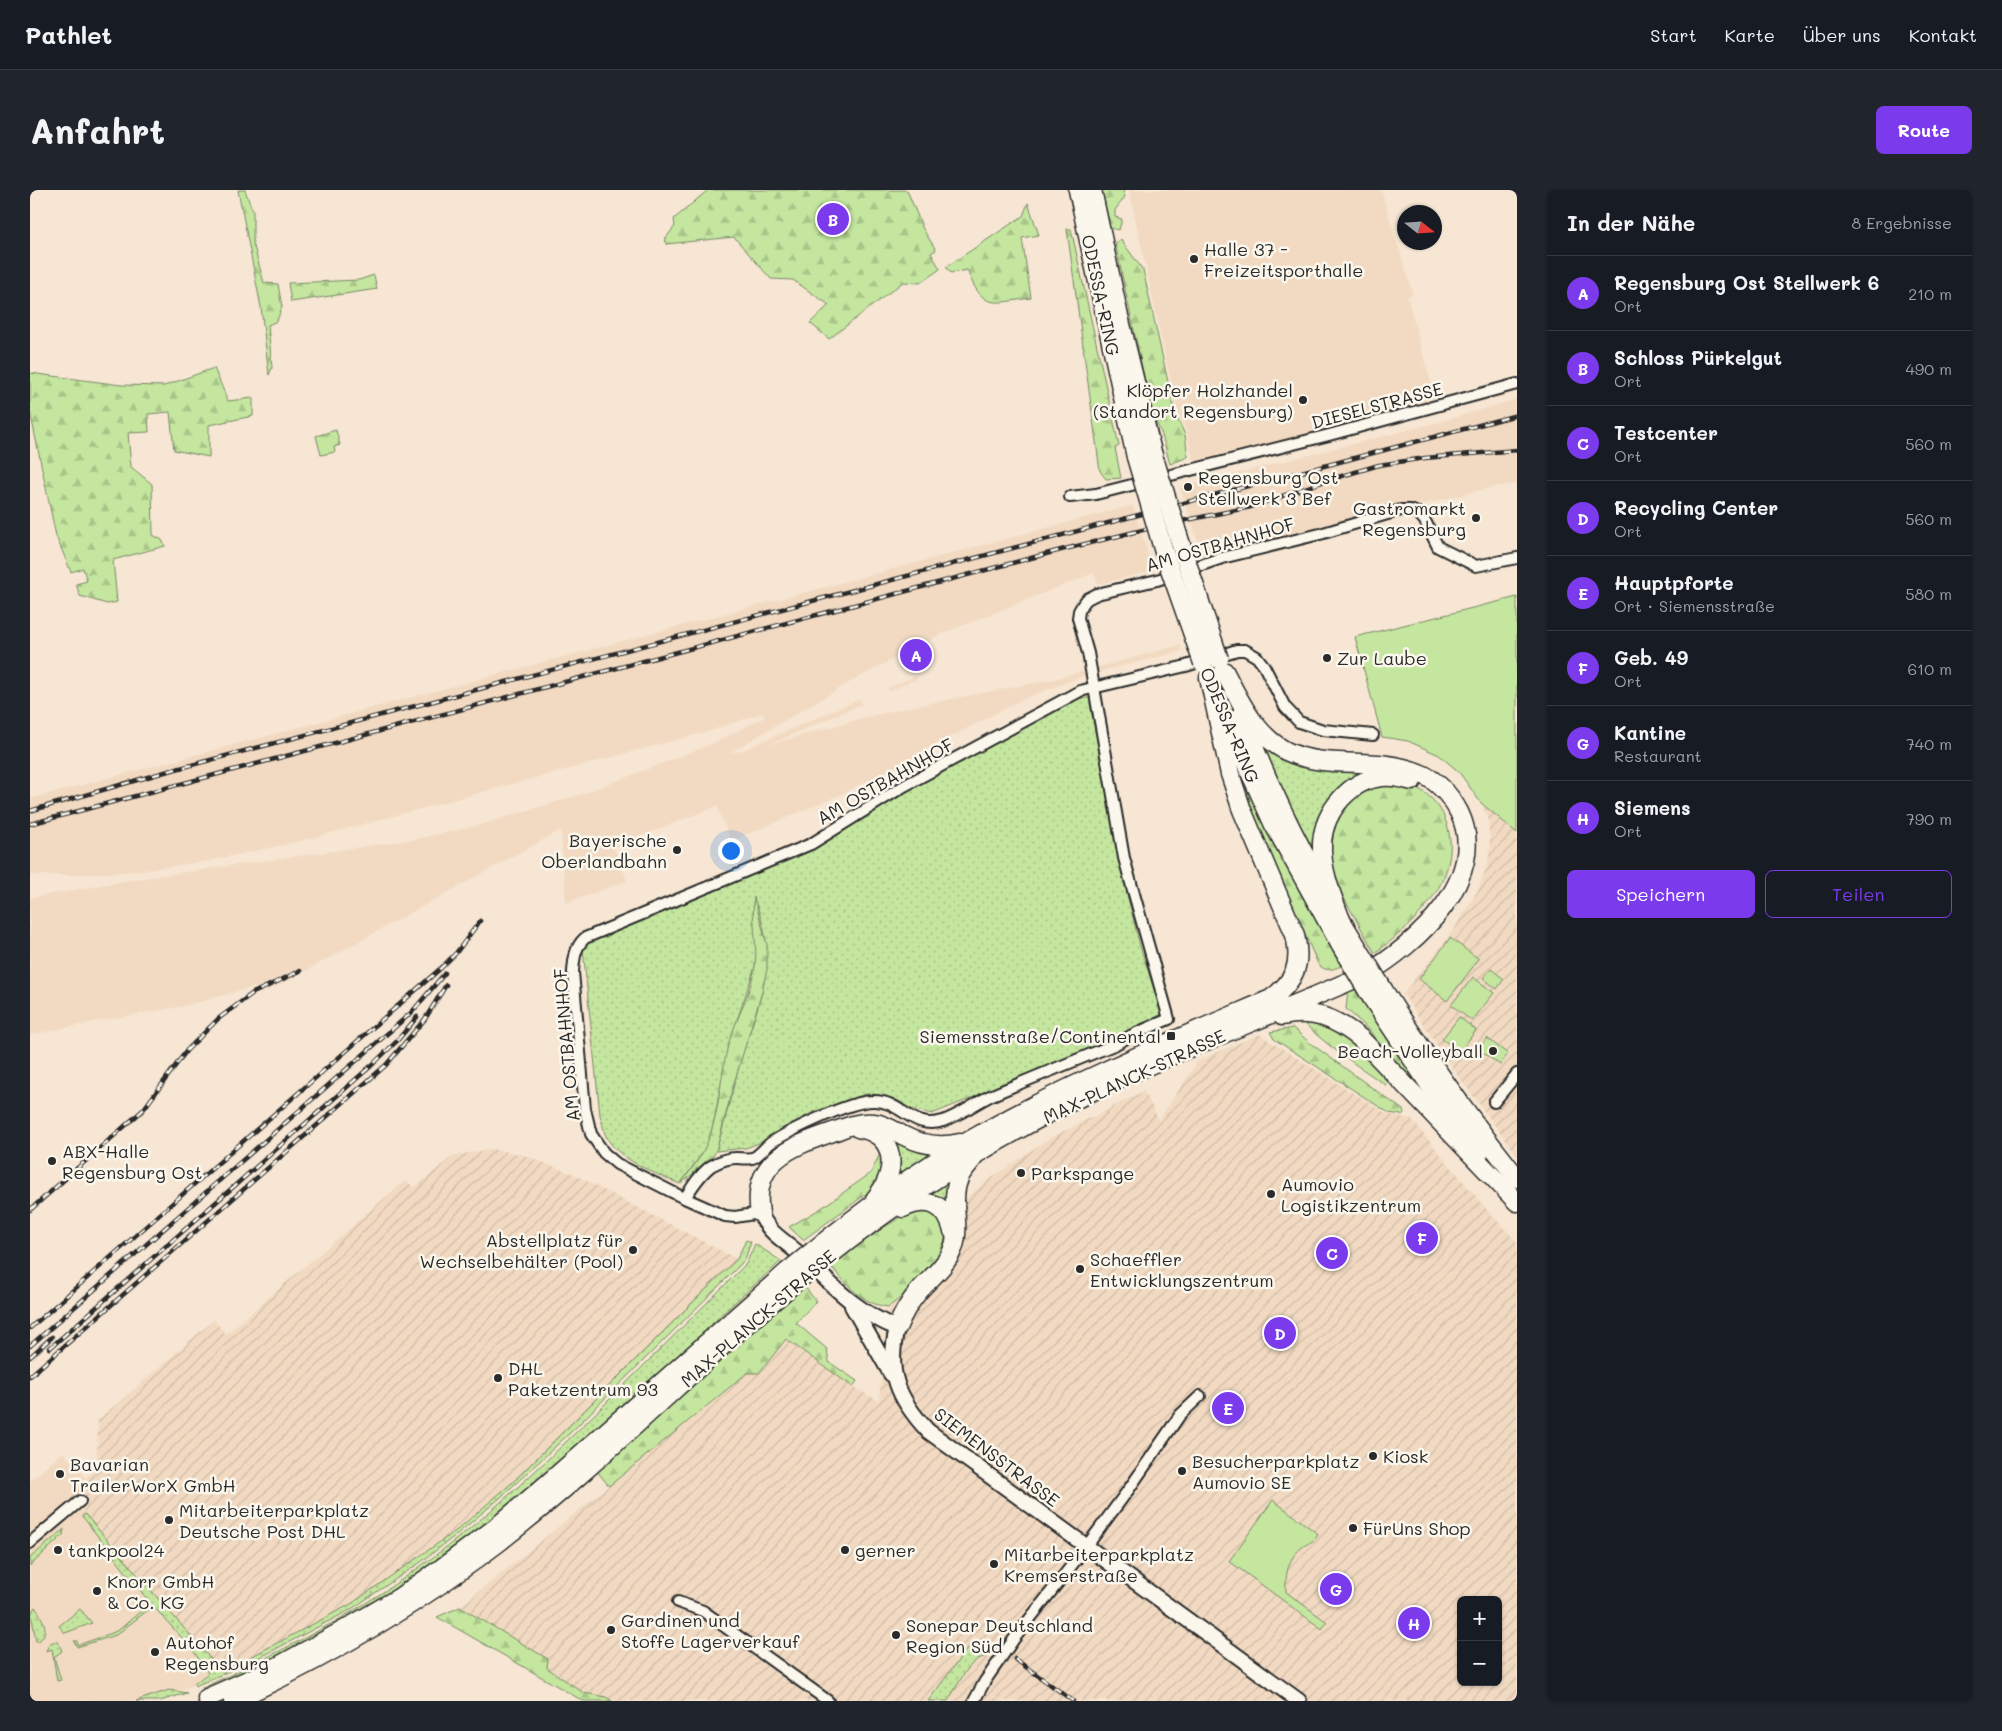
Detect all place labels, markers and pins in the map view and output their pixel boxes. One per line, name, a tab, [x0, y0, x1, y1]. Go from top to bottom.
pin: B	[817, 200, 849, 238]
place label: Halle 37 - Freizeitsporthalle	[1204, 237, 1363, 282]
marker: Halle 37 - Freizeitsporthalle	[1188, 253, 1200, 265]
place label: Klöpfer Holzhandel (Standort Regensburg)	[1093, 378, 1293, 423]
marker: Klöpfer Holzhandel (Standort Regensburg)	[1297, 394, 1309, 406]
place label: Regensburg Ost Stellwerk 3 Bef	[1198, 465, 1338, 510]
marker: Regensburg Ost Stellwerk 3 Bef	[1182, 481, 1194, 493]
place label: Gastromarkt Regensburg	[1353, 496, 1466, 541]
marker: Gastromarkt Regensburg	[1470, 512, 1482, 524]
pin: A	[900, 636, 932, 674]
place label: Zur Laube	[1337, 646, 1427, 670]
marker: Zur Laube	[1321, 652, 1333, 664]
place label: Bayerische Oberlandbahn	[541, 828, 667, 873]
marker: Bayerische Oberlandbahn	[671, 844, 683, 856]
place label: Siemensstraße/Continental	[919, 1024, 1161, 1048]
marker: Siemensstraße/Continental	[1165, 1030, 1177, 1042]
place label: Beach-Volleyball	[1338, 1039, 1483, 1063]
marker: Beach-Volleyball	[1487, 1045, 1499, 1057]
place label: ABX-Halle Regensburg Ost	[62, 1139, 202, 1184]
marker: ABX-Halle Regensburg Ost	[46, 1155, 58, 1167]
place label: Parkspange	[1031, 1161, 1134, 1185]
marker: Parkspange	[1015, 1167, 1027, 1179]
place label: Aumovio Logistikzentrum	[1281, 1172, 1421, 1217]
marker: Aumovio Logistikzentrum	[1265, 1188, 1277, 1200]
pin: F	[1406, 1219, 1438, 1257]
place label: Abstellplatz für Wechselbehälter (Pool)	[419, 1228, 623, 1273]
pin: C	[1316, 1234, 1348, 1272]
marker: Abstellplatz für Wechselbehälter (Pool)	[627, 1244, 639, 1256]
place label: Schaeffler Entwicklungszentrum	[1090, 1247, 1274, 1292]
marker: Schaeffler Entwicklungszentrum	[1074, 1263, 1086, 1275]
pin: D	[1264, 1314, 1296, 1352]
place label: DHL Paketzentrum 93	[508, 1356, 658, 1401]
marker: DHL Paketzentrum 93	[492, 1372, 504, 1384]
pin: E	[1212, 1389, 1244, 1427]
place label: Kiosk	[1383, 1444, 1428, 1468]
place label: Besucherparkplatz Aumovio SE	[1192, 1449, 1360, 1494]
marker: Kiosk	[1367, 1450, 1379, 1462]
place label: Bavarian TrailerWorX GmbH	[70, 1452, 236, 1497]
marker: Besucherparkplatz Aumovio SE	[1176, 1465, 1188, 1477]
marker: Bavarian TrailerWorX GmbH	[54, 1468, 66, 1480]
place label: Mitarbeiterparkplatz Deutsche Post DHL	[179, 1498, 369, 1543]
marker: Mitarbeiterparkplatz Deutsche Post DHL	[163, 1514, 175, 1526]
place label: FürUns Shop	[1363, 1516, 1471, 1540]
marker: FürUns Shop	[1347, 1522, 1359, 1534]
place label: tankpool24	[68, 1538, 165, 1562]
place label: gerner	[855, 1538, 916, 1562]
place label: Mitarbeiterparkplatz Kremserstraße	[1004, 1542, 1194, 1587]
marker: tankpool24	[52, 1544, 64, 1556]
marker: gerner	[839, 1544, 851, 1556]
marker: Mitarbeiterparkplatz Kremserstraße	[988, 1558, 1000, 1570]
place label: Knorr GmbH & Co. KG	[107, 1569, 214, 1614]
pin: G	[1320, 1570, 1352, 1608]
marker: Knorr GmbH & Co. KG	[91, 1585, 103, 1597]
pin: H	[1398, 1604, 1430, 1642]
place label: Gardinen und Stoffe Lagerverkauf	[621, 1608, 800, 1653]
place label: Sonepar Deutschland Region Süd	[906, 1613, 1093, 1658]
marker: Gardinen und Stoffe Lagerverkauf	[605, 1624, 617, 1636]
marker: Sonepar Deutschland Region Süd	[890, 1629, 902, 1641]
place label: Autohof Regensburg	[165, 1630, 269, 1675]
marker: Autohof Regensburg	[149, 1646, 161, 1658]

